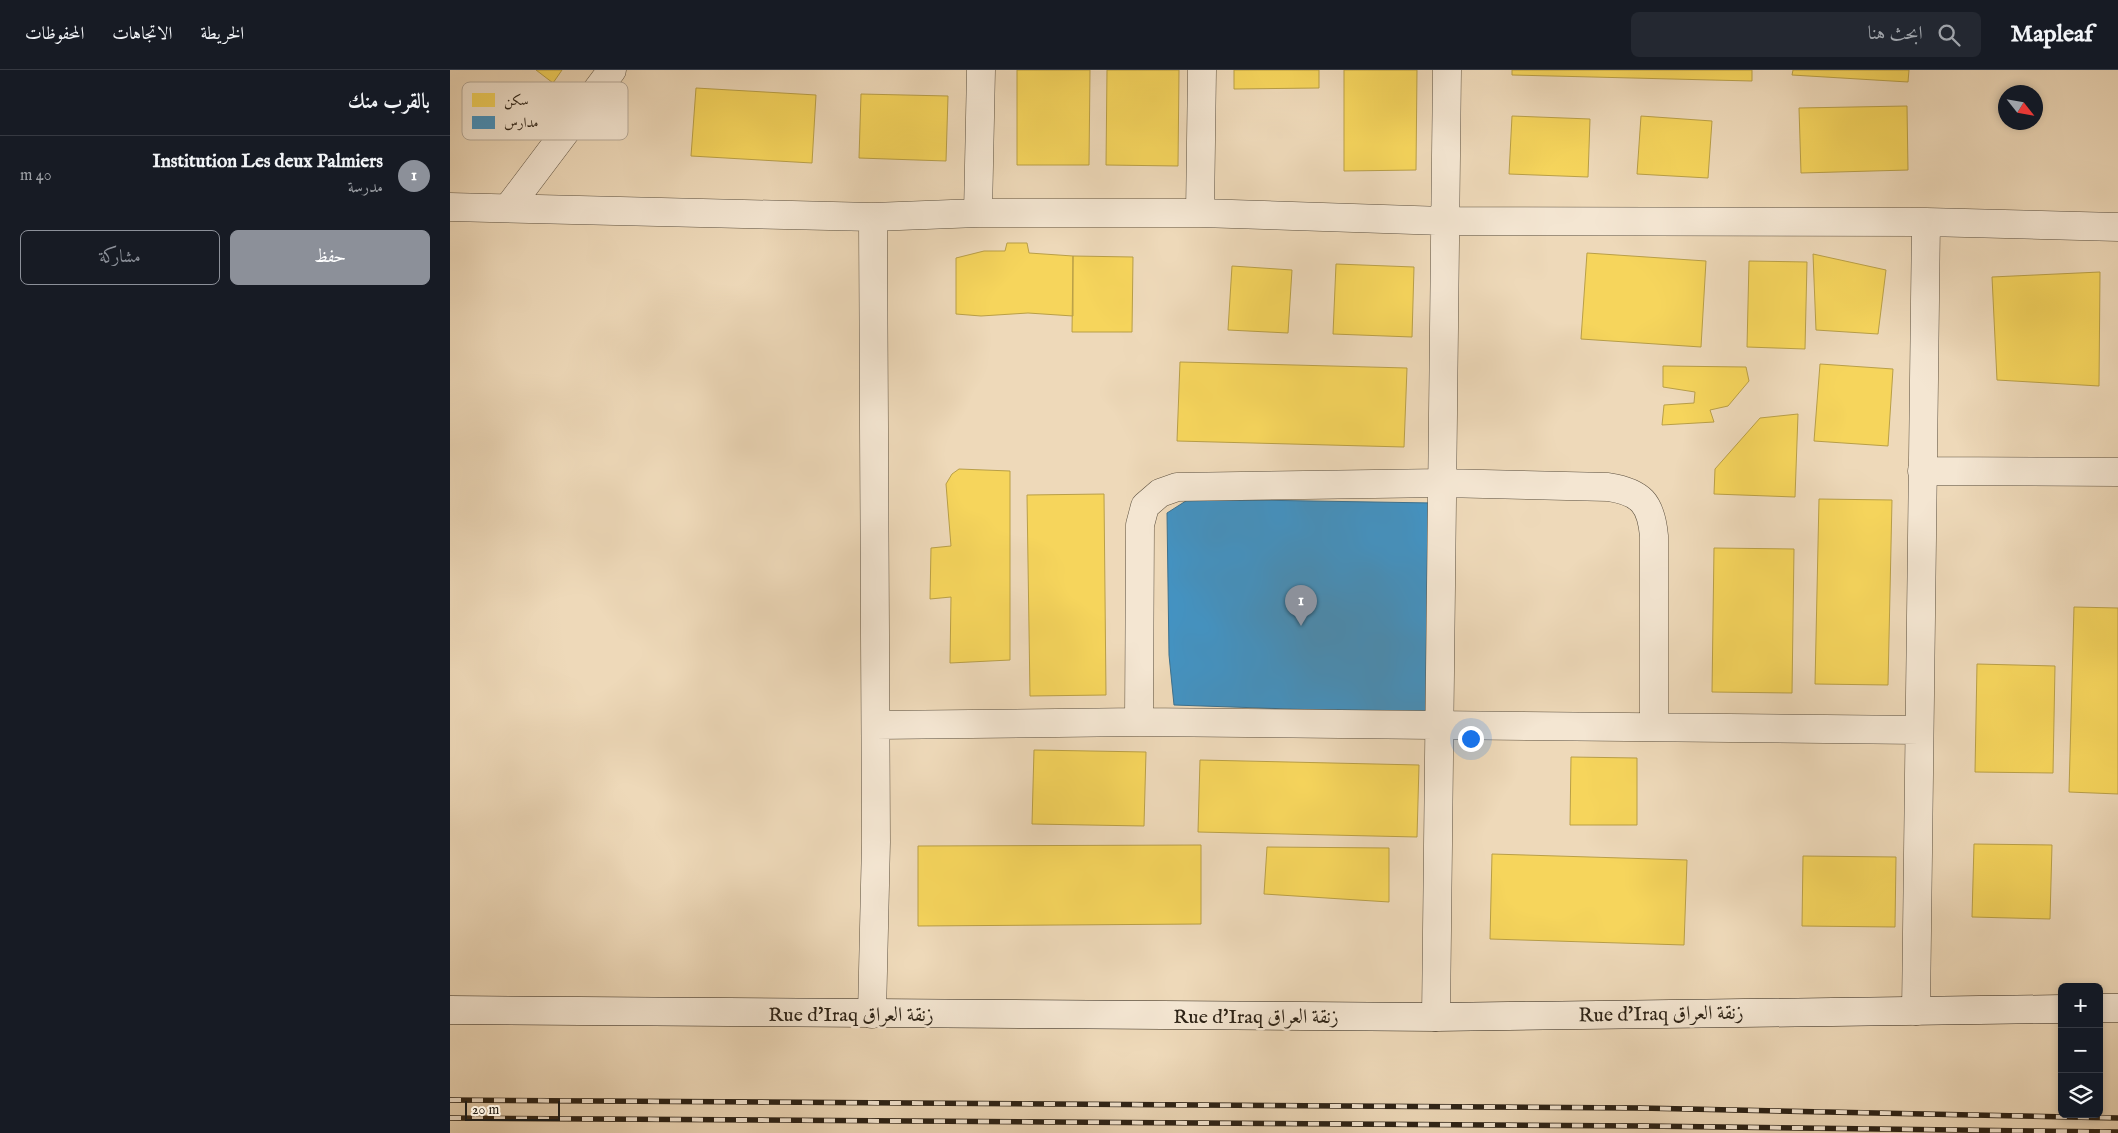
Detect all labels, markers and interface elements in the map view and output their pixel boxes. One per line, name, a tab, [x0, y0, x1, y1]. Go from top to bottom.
search box	[1631, 12, 1981, 57]
text: Mapleaf	[2011, 19, 2093, 50]
icon: search	[1935, 21, 1963, 49]
text: ابحث هنا	[1868, 22, 1923, 46]
text: المحفوظات	[25, 23, 84, 46]
text: الاتجاهات	[112, 23, 172, 46]
text: الخريطة	[200, 23, 244, 46]
legend	[462, 82, 628, 140]
north arrow	[1998, 85, 2043, 130]
text: بالقرب منك	[348, 89, 430, 116]
text: سكن	[504, 92, 529, 110]
text: مدارس	[504, 114, 539, 132]
text: Institution Les deux Palmiers	[153, 150, 383, 174]
text: 40 m	[20, 166, 52, 186]
text: 1	[411, 166, 417, 186]
text: مدرسة	[348, 178, 383, 198]
button: مشاركة	[20, 230, 220, 285]
button: حفظ	[230, 230, 430, 285]
pin: 1	[1285, 585, 1317, 626]
your location	[1458, 726, 1484, 752]
map controls	[2058, 983, 2103, 1118]
button: +	[2058, 983, 2103, 1028]
street label: Rue d'Iraq زنقة العراق	[1578, 1001, 1744, 1028]
street label: Rue d'Iraq زنقة العراق	[768, 1003, 934, 1028]
street label: Rue d'Iraq زنقة العراق	[1173, 1005, 1339, 1030]
button: −	[2058, 1028, 2103, 1073]
button: layers	[2058, 1073, 2103, 1118]
scale bar	[465, 1098, 560, 1121]
text: 20 m	[472, 1101, 499, 1119]

